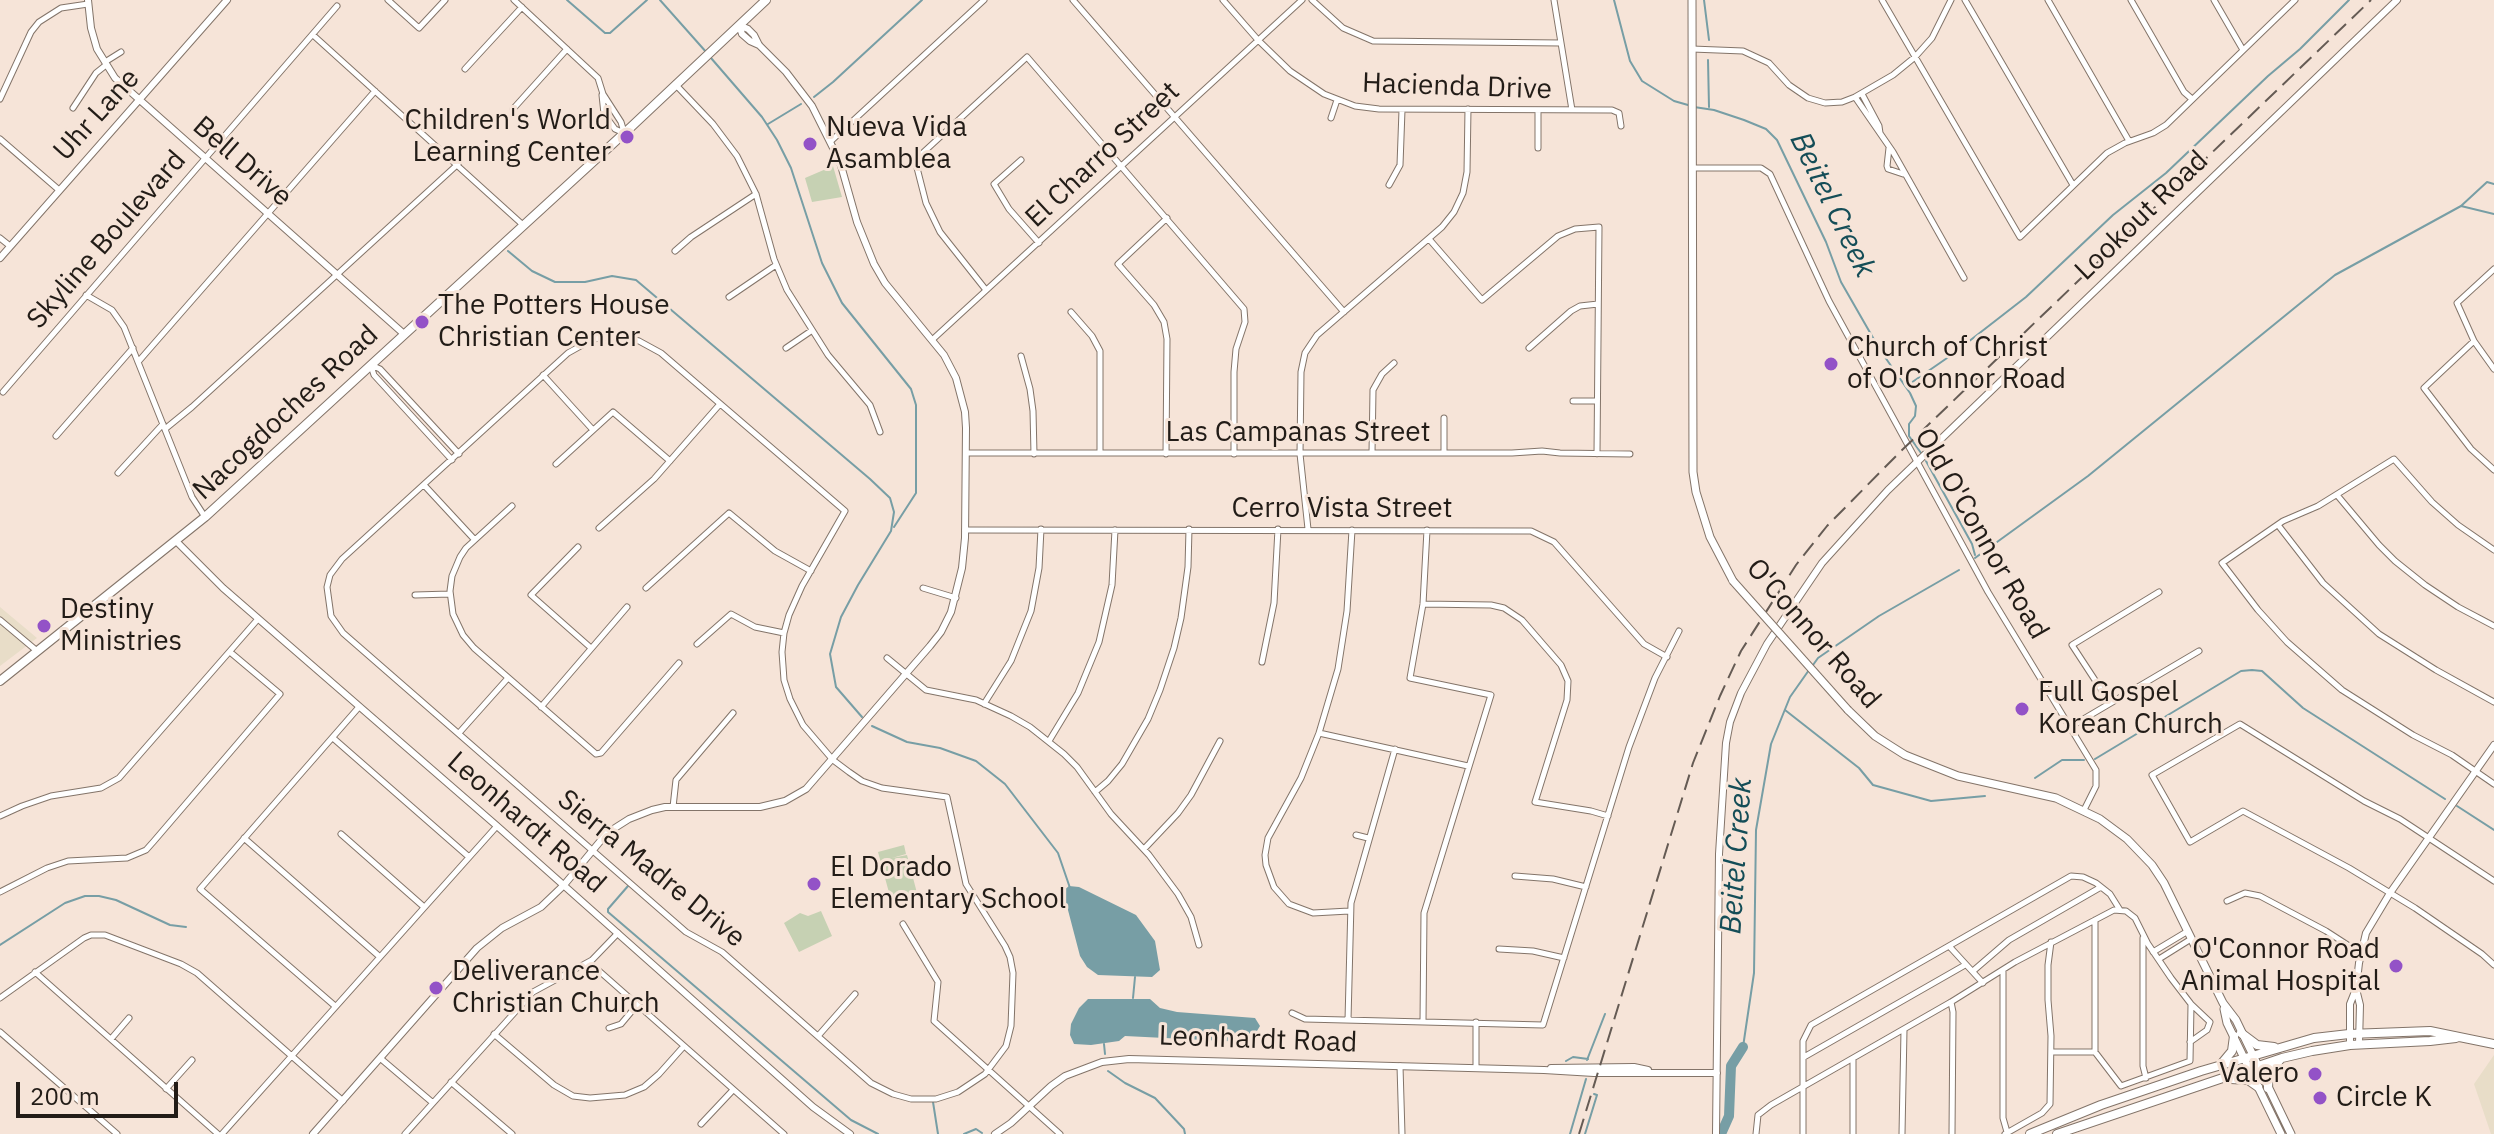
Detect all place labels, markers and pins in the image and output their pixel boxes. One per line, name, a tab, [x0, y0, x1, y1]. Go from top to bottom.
place label: Children's World Learning Center	[405, 104, 611, 170]
place label: Nueva Vida Asamblea	[826, 111, 967, 177]
marker: Children's World Learning Center	[618, 128, 636, 146]
marker: Nueva Vida Asamblea	[801, 135, 819, 153]
place label: The Potters House Christian Center	[438, 289, 670, 355]
marker: The Potters House Christian Center	[413, 313, 431, 331]
place label: Church of Christ of O'Connor Road	[1847, 331, 2066, 397]
marker: Church of Christ of O'Connor Road	[1822, 355, 1840, 373]
place label: Destiny Ministries	[60, 593, 182, 659]
marker: Destiny Ministries	[35, 617, 53, 635]
place label: Full Gospel Korean Church	[2038, 676, 2223, 742]
marker: Full Gospel Korean Church	[2013, 700, 2031, 718]
place label: El Dorado Elementary School	[830, 851, 1066, 917]
marker: El Dorado Elementary School	[805, 875, 823, 893]
place label: O'Connor Road Animal Hospital	[2181, 933, 2380, 999]
place label: Deliverance Christian Church	[452, 955, 660, 1021]
marker: O'Connor Road Animal Hospital	[2387, 957, 2405, 975]
marker: Deliverance Christian Church	[427, 979, 445, 997]
place label: Valero	[2219, 1057, 2299, 1091]
marker: Valero	[2306, 1065, 2324, 1083]
place label: Circle K	[2336, 1081, 2432, 1115]
marker: Circle K	[2311, 1089, 2329, 1107]

